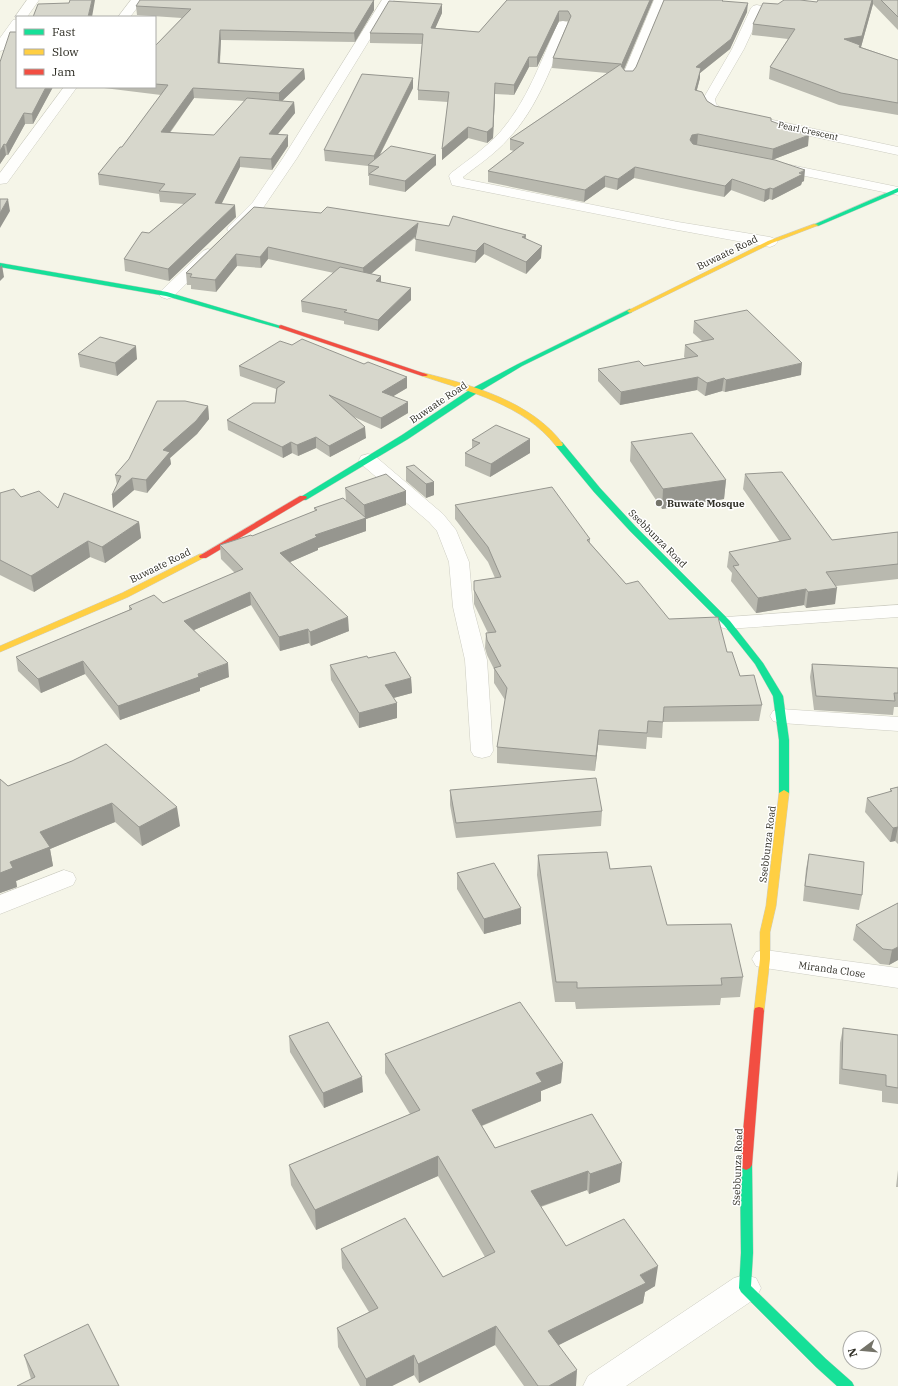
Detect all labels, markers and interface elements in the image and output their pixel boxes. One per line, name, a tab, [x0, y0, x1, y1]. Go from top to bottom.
legend	[16, 16, 156, 88]
text: Fast	[52, 24, 76, 39]
text: Slow	[52, 44, 79, 59]
text: Jam	[52, 64, 76, 79]
street label: Pearl Crescent	[777, 119, 839, 142]
street label: Buwaate Road	[695, 232, 760, 273]
street label: Buwaate Road	[407, 378, 469, 426]
place label: Buwate Mosque	[667, 497, 745, 510]
marker: Buwate Mosque	[654, 498, 664, 508]
street label: Ssebbunza Road	[626, 506, 690, 570]
street label: Buwaate Road	[128, 545, 193, 586]
street label: Ssebbunza Road	[756, 805, 779, 883]
street label: Miranda Close	[798, 958, 866, 981]
street label: Ssebbunza Road	[730, 1128, 745, 1206]
north arrow	[842, 1330, 882, 1370]
text: N	[844, 1346, 860, 1359]

